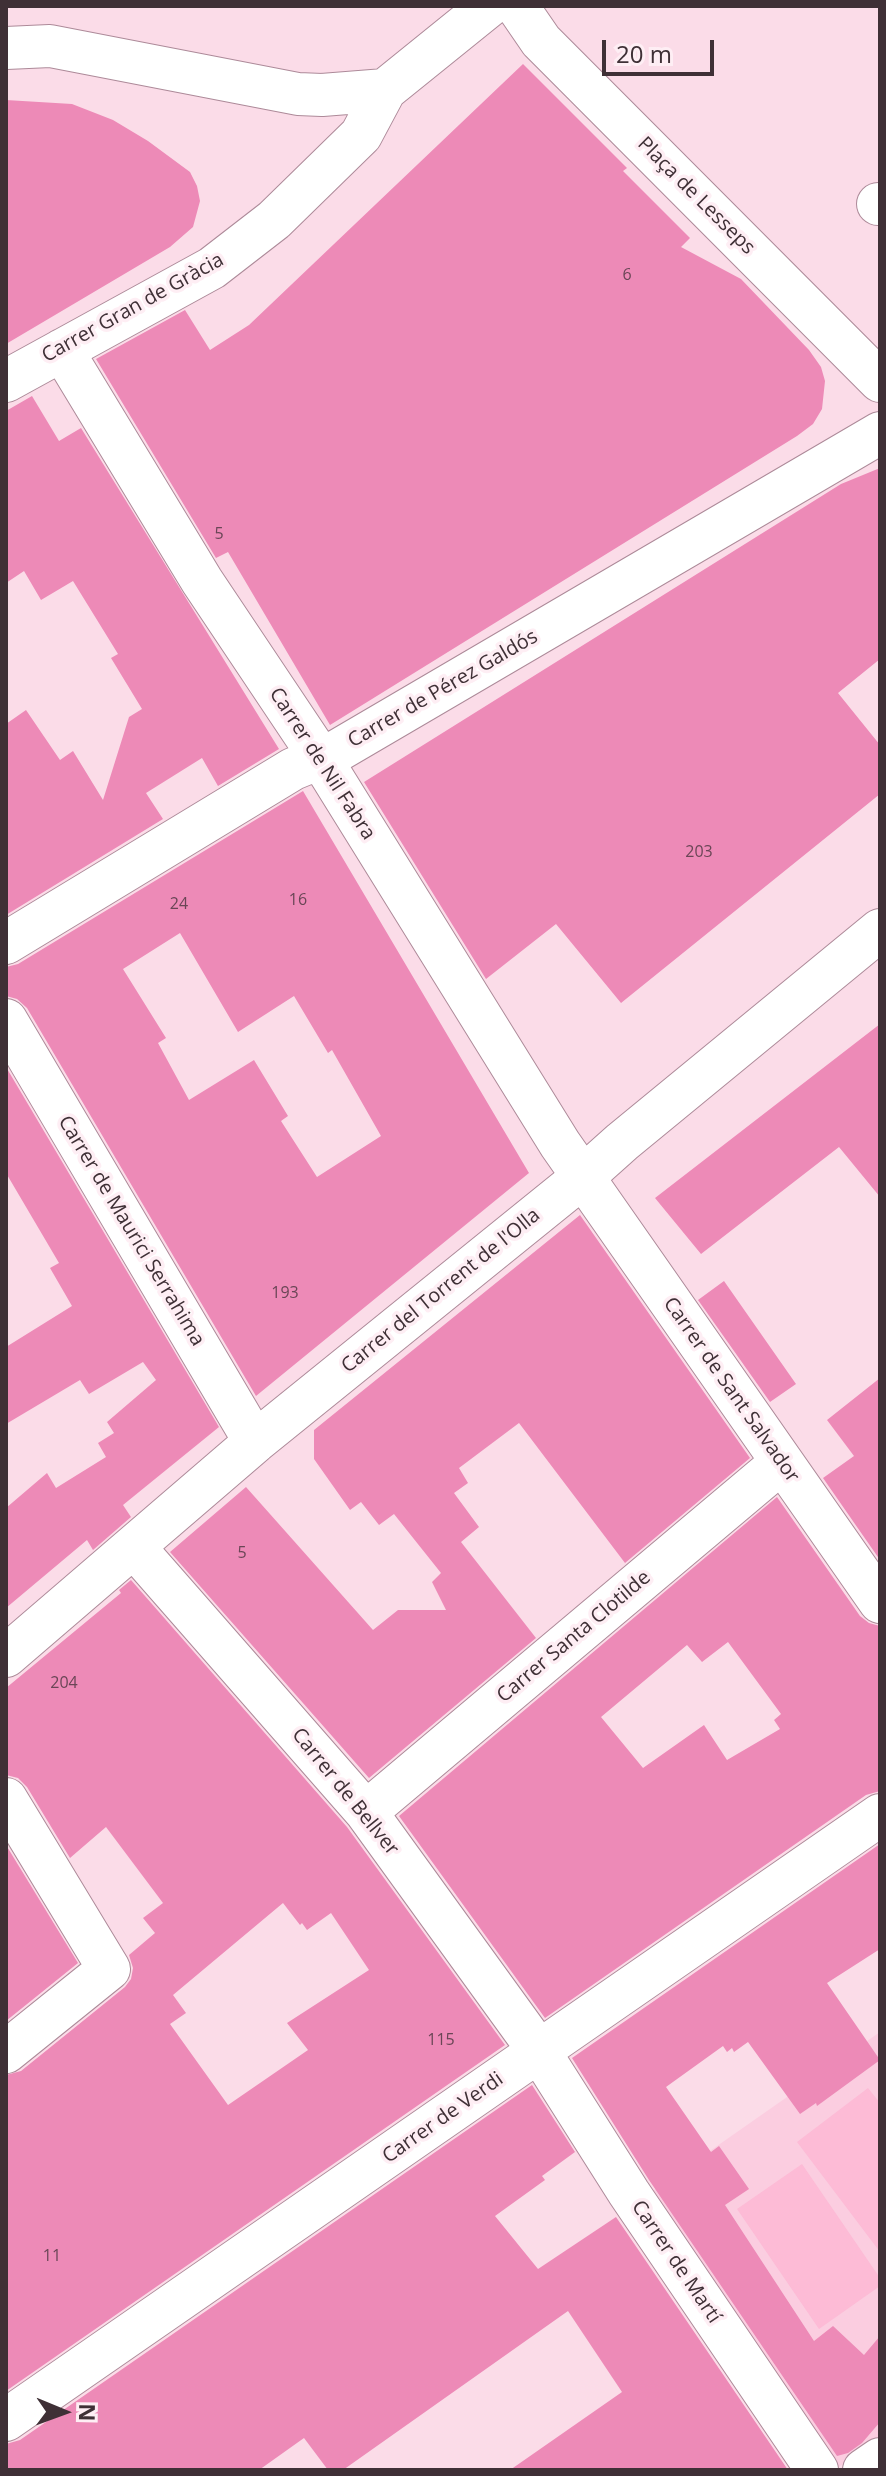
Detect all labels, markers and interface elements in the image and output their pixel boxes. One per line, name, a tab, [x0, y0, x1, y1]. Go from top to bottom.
scale bar	[606, 24, 718, 74]
text: 20 m	[616, 37, 672, 70]
street label: Plaça de Lesseps	[632, 132, 760, 260]
street label: Carrer Gran de Gràcia	[38, 248, 228, 368]
house number: 6	[622, 265, 632, 285]
house number: 5	[214, 524, 224, 544]
street label: Carrer de Pérez Galdós	[344, 625, 542, 753]
street label: Carrer de Nil Fabra	[264, 683, 380, 845]
house number: 203	[685, 842, 713, 862]
house number: 16	[289, 890, 307, 910]
house number: 24	[170, 894, 188, 914]
street label: Carrer de Maurici Serrahima	[53, 1112, 209, 1350]
street label: Carrer del Torrent de l'Olla	[337, 1203, 545, 1379]
house number: 193	[271, 1283, 299, 1303]
street label: Carrer de Sant Salvador	[658, 1293, 804, 1487]
house number: 5	[237, 1543, 247, 1563]
street label: Carrer Santa Clotilde	[492, 1566, 656, 1708]
house number: 204	[50, 1673, 78, 1693]
street label: Carrer de Bellver	[286, 1723, 404, 1861]
house number: 115	[427, 2030, 455, 2050]
street label: Carrer de Verdi	[378, 2067, 508, 2169]
street label: Carrer de Martí	[626, 2196, 726, 2328]
house number: 11	[43, 2246, 61, 2266]
north arrow	[24, 2372, 104, 2452]
text: N	[73, 2403, 103, 2422]

